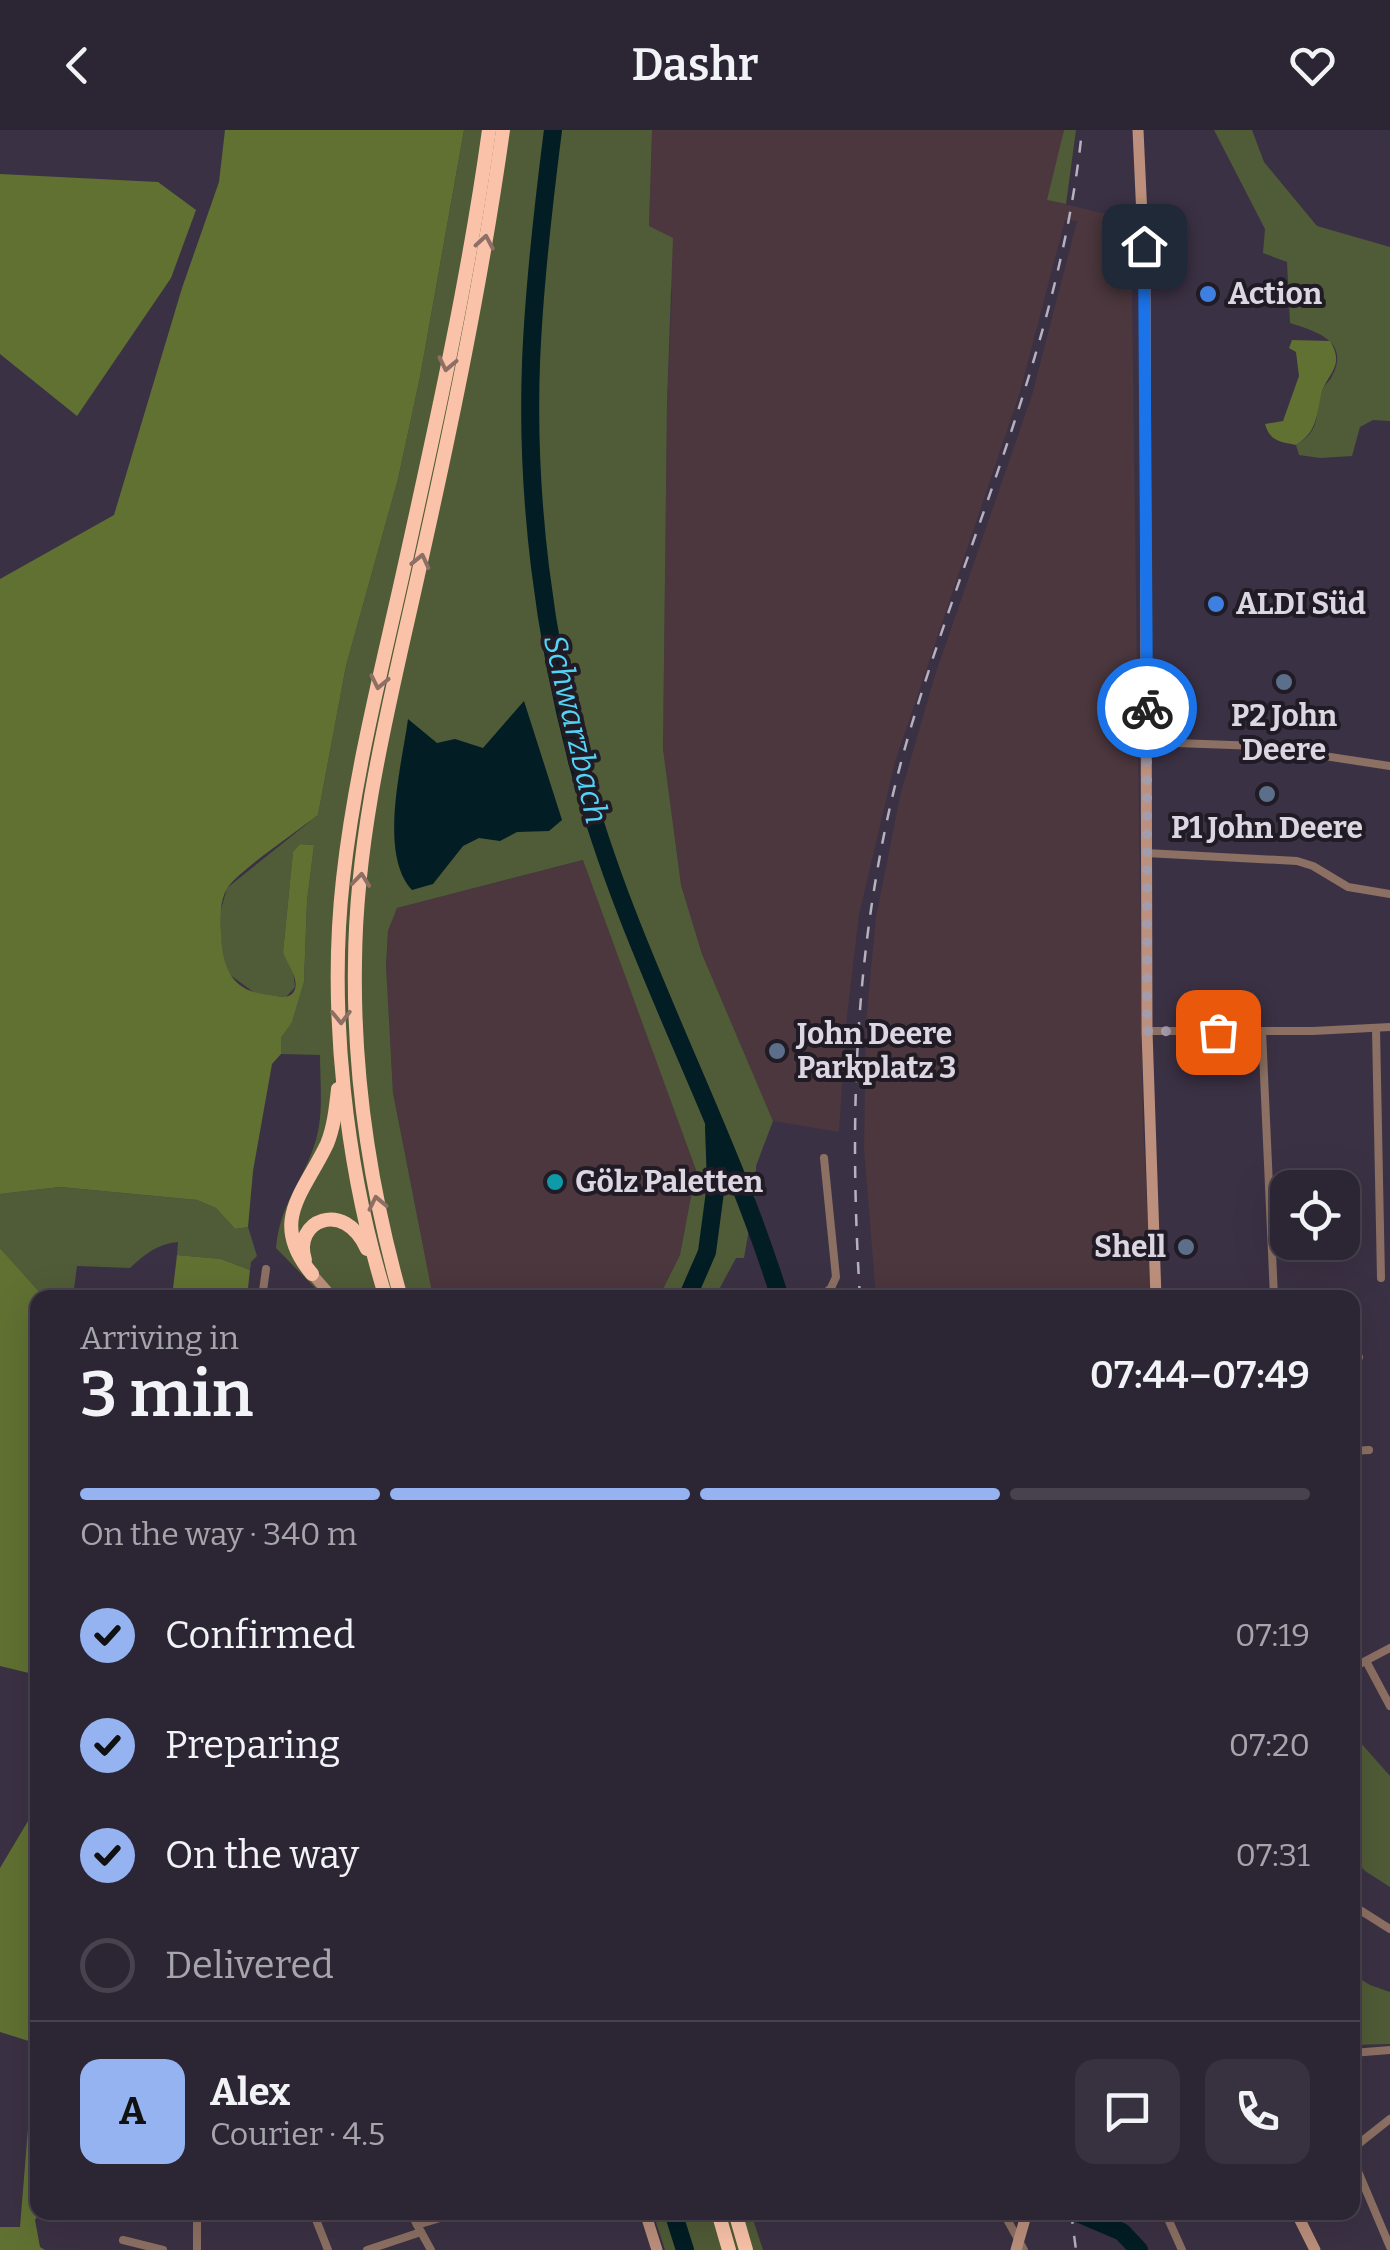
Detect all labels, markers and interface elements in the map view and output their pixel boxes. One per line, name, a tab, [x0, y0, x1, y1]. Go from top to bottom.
icon: back	[50, 38, 105, 93]
text: Dashr	[631, 38, 759, 92]
icon: heart	[1285, 38, 1340, 93]
pin	[1102, 204, 1187, 289]
icon: home	[1117, 219, 1172, 274]
one-way arrow	[474, 234, 495, 250]
place label: Action	[1228, 276, 1323, 312]
marker: Action	[1197, 283, 1219, 305]
one-way arrow	[438, 355, 459, 372]
one-way arrow	[410, 553, 431, 570]
place label: ALDI Süd	[1236, 586, 1366, 622]
marker: ALDI Süd	[1205, 593, 1227, 615]
water label: Schwarzbach	[536, 631, 616, 827]
courier	[1097, 658, 1197, 758]
marker: P2 John Deere	[1273, 671, 1295, 693]
one-way arrow	[370, 673, 391, 690]
icon: bike	[1120, 681, 1175, 736]
place label: P2 John Deere	[1231, 698, 1338, 768]
marker: P1 John Deere	[1256, 783, 1278, 805]
place label: P1 John Deere	[1171, 810, 1363, 846]
one-way arrow	[350, 871, 371, 887]
pin	[1176, 990, 1261, 1075]
icon: bag	[1191, 1005, 1246, 1060]
one-way arrow	[330, 1009, 351, 1025]
place label: John Deere Parkplatz 3	[795, 1016, 956, 1086]
marker: John Deere Parkplatz 3	[766, 1040, 788, 1062]
place label: Gölz Paletten	[575, 1164, 764, 1200]
map controls	[1270, 1170, 1360, 1260]
button: locate	[1270, 1170, 1360, 1260]
marker: Gölz Paletten	[544, 1171, 566, 1193]
one-way arrow	[368, 1195, 389, 1212]
place label: Shell	[1094, 1229, 1166, 1265]
marker: Shell	[1175, 1236, 1197, 1258]
text: Arriving in	[80, 1319, 239, 1357]
text: 07:44–07:49	[1090, 1352, 1310, 1398]
text: 3 min	[80, 1355, 253, 1433]
text: On the way · 340 m	[80, 1515, 357, 1553]
icon: check	[80, 1608, 135, 1663]
text: Confirmed	[165, 1612, 355, 1658]
text: 07:19	[1235, 1616, 1310, 1654]
icon: check	[80, 1718, 135, 1773]
text: Preparing	[165, 1722, 340, 1768]
text: 07:20	[1229, 1726, 1310, 1764]
icon: check	[80, 1828, 135, 1883]
text: On the way	[165, 1832, 359, 1878]
text: 07:31	[1235, 1836, 1310, 1874]
text: Delivered	[165, 1942, 334, 1988]
button: chat	[1075, 2059, 1180, 2164]
button: phone	[1205, 2059, 1310, 2164]
text: Alex	[210, 2069, 290, 2115]
text: A	[119, 2088, 146, 2134]
text: Courier · 4.5	[210, 2115, 385, 2153]

